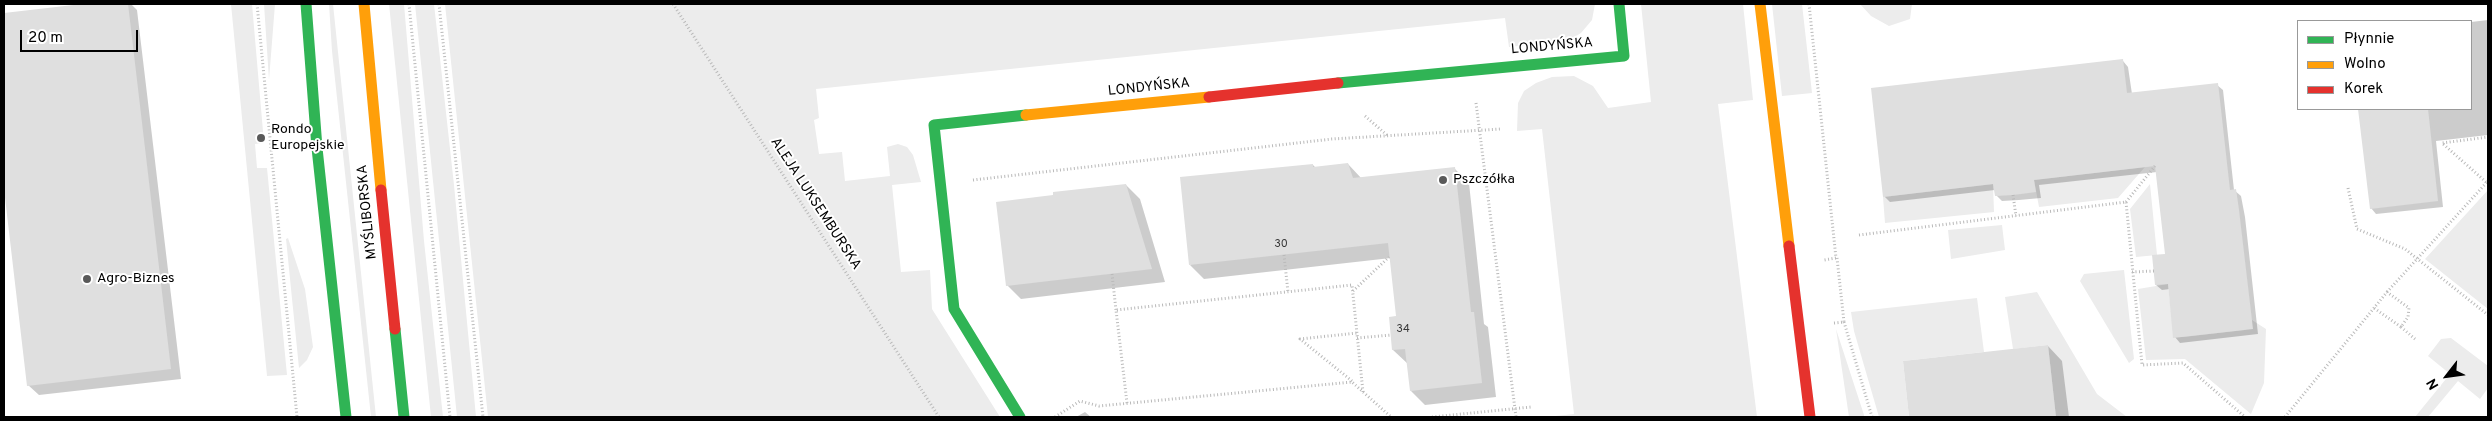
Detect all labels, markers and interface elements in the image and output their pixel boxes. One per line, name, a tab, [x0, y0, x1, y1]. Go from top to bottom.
scale bar	[22, 20, 140, 52]
legend	[2297, 20, 2472, 110]
text: 20 m	[28, 29, 63, 48]
text: Płynnie	[2344, 30, 2394, 49]
street label: LONDYŃSKA	[1510, 35, 1594, 59]
text: Wolno	[2344, 55, 2386, 74]
street label: LONDYŃSKA	[1107, 75, 1191, 101]
text: Korek	[2344, 80, 2383, 99]
place label: Rondo Europejskie	[271, 122, 345, 154]
marker: Rondo Europejskie	[255, 132, 267, 144]
street label: ALEJA LUKSEMBURSKA	[766, 135, 864, 273]
street label: MYŚLIBORSKA	[355, 164, 381, 260]
place label: Pszczółka	[1453, 172, 1515, 188]
marker: Pszczółka	[1437, 174, 1449, 186]
house number: 30	[1274, 238, 1288, 252]
place label: Agro-Biznes	[97, 271, 175, 287]
marker: Agro-Biznes	[81, 273, 93, 285]
house number: 34	[1396, 323, 1410, 337]
north arrow	[2422, 351, 2472, 401]
text: N	[2424, 375, 2443, 392]

